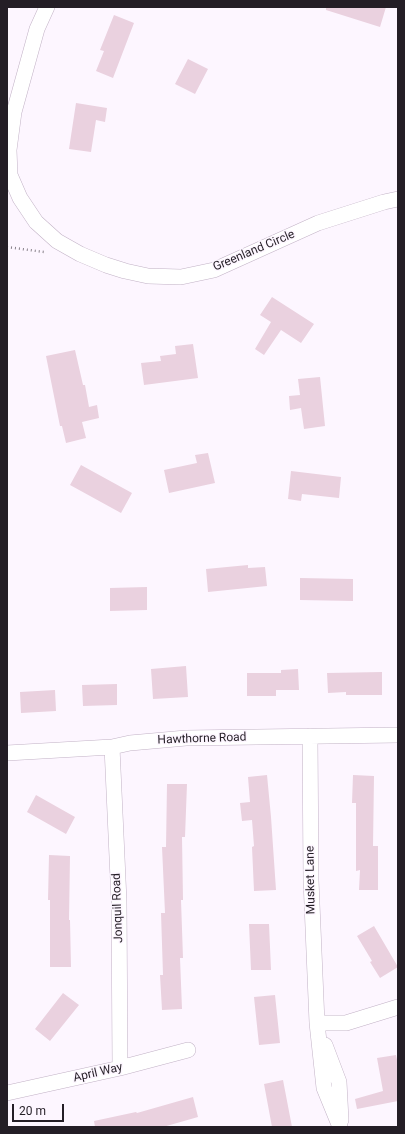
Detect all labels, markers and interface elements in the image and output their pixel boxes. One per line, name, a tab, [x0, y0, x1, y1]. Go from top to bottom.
street label: Greenland Circle	[211, 227, 297, 275]
street label: Hawthorne Road	[157, 730, 247, 748]
street label: Musket Lane	[303, 846, 319, 914]
street label: Jonquil Road	[110, 873, 126, 943]
street label: April Way	[72, 1060, 124, 1086]
scale bar	[14, 1096, 66, 1122]
text: 20 m	[19, 1104, 46, 1118]

